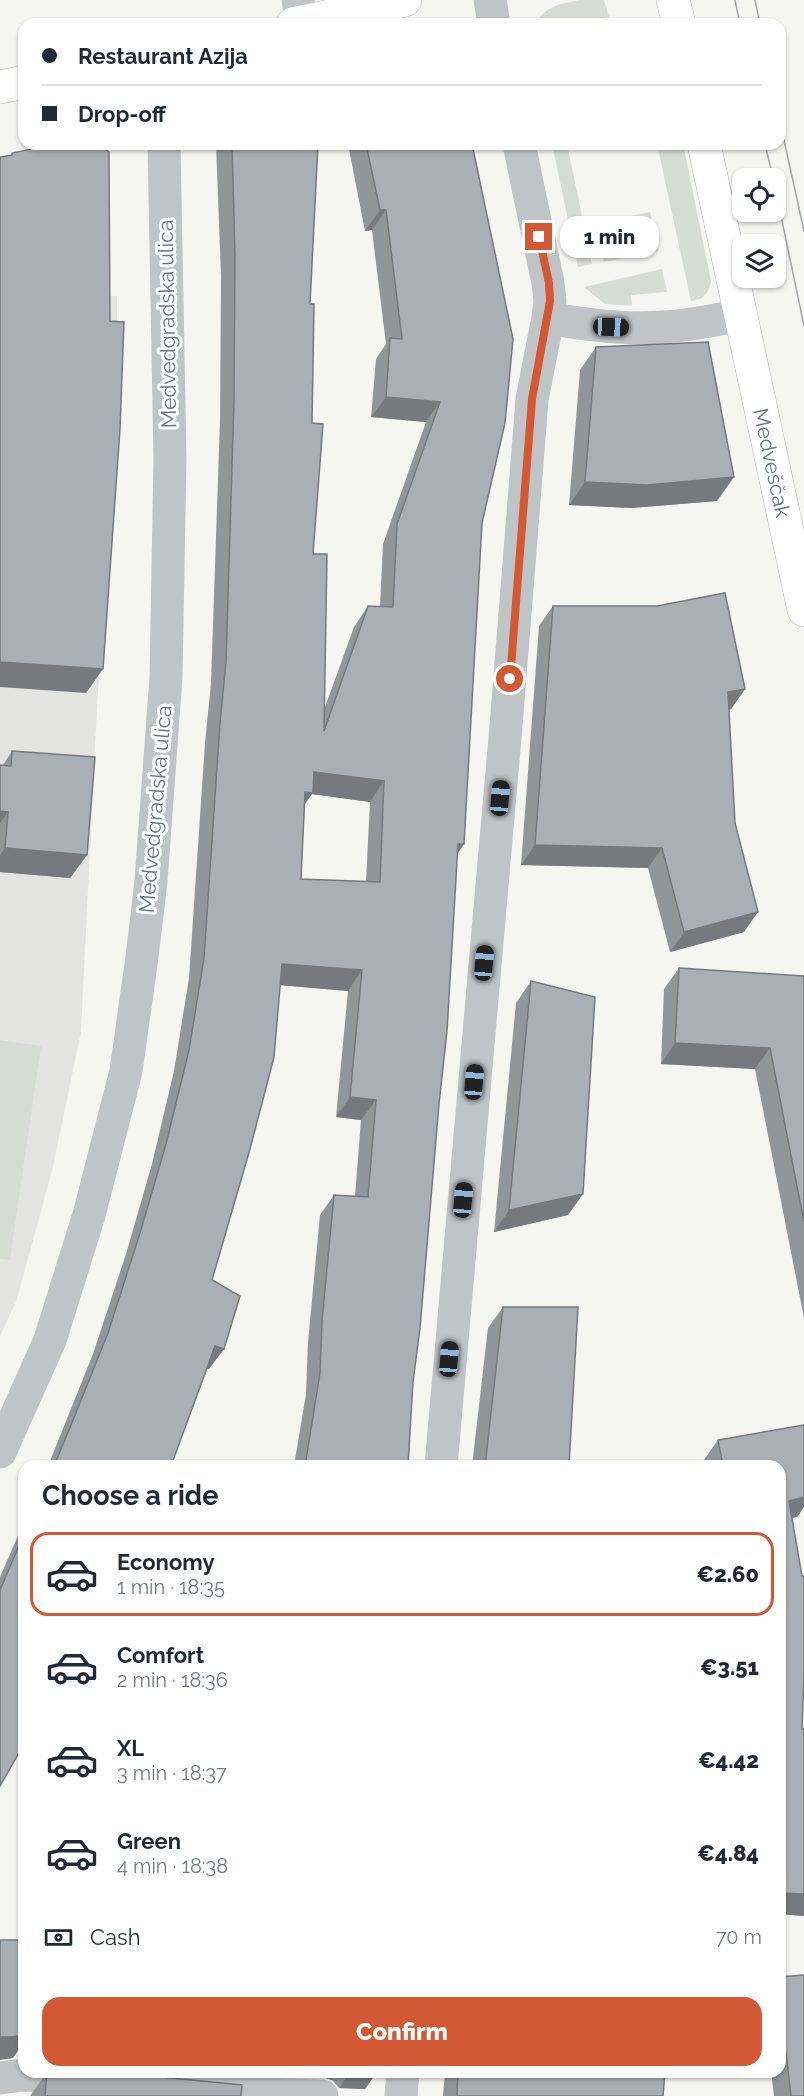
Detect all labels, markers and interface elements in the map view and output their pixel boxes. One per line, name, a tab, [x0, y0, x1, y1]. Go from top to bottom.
text: Restaurant Azija	[78, 43, 248, 69]
text: Drop-off	[78, 101, 166, 127]
map controls	[732, 168, 786, 288]
button: locate	[732, 168, 786, 222]
callout: 1 min	[560, 216, 659, 258]
street label: Medvedgradska ulica	[153, 220, 181, 428]
route end	[525, 223, 552, 250]
text: 1 min	[584, 225, 635, 249]
button: layers	[732, 234, 786, 288]
car	[593, 317, 629, 337]
street label: Medveščak	[749, 406, 796, 520]
route start	[496, 665, 523, 692]
street label: Medvedgradska ulica	[133, 704, 177, 914]
car	[489, 779, 511, 817]
car	[473, 944, 495, 982]
car	[463, 1063, 485, 1101]
car	[452, 1181, 474, 1219]
car	[438, 1340, 460, 1378]
text: Choose a ride	[42, 1480, 218, 1511]
icon: car	[45, 1547, 99, 1601]
text: Economy	[117, 1549, 215, 1575]
text: €2.60	[696, 1561, 759, 1587]
text: 1 min · 18:35	[117, 1575, 225, 1599]
icon: car	[45, 1640, 99, 1694]
text: Comfort	[117, 1642, 204, 1668]
text: €3.51	[700, 1654, 759, 1680]
text: 2 min · 18:36	[117, 1668, 228, 1692]
icon: car	[45, 1733, 99, 1787]
text: XL	[117, 1735, 144, 1761]
text: €4.42	[698, 1747, 759, 1773]
text: 3 min · 18:37	[117, 1761, 227, 1785]
icon: car	[45, 1826, 99, 1880]
text: Green	[117, 1828, 181, 1854]
text: €4.84	[697, 1840, 759, 1866]
text: 4 min · 18:38	[117, 1854, 228, 1878]
icon: cash	[42, 1921, 75, 1954]
text: Cash	[90, 1924, 141, 1950]
text: 70 m	[716, 1925, 762, 1949]
button: Confirm	[42, 1997, 762, 2066]

